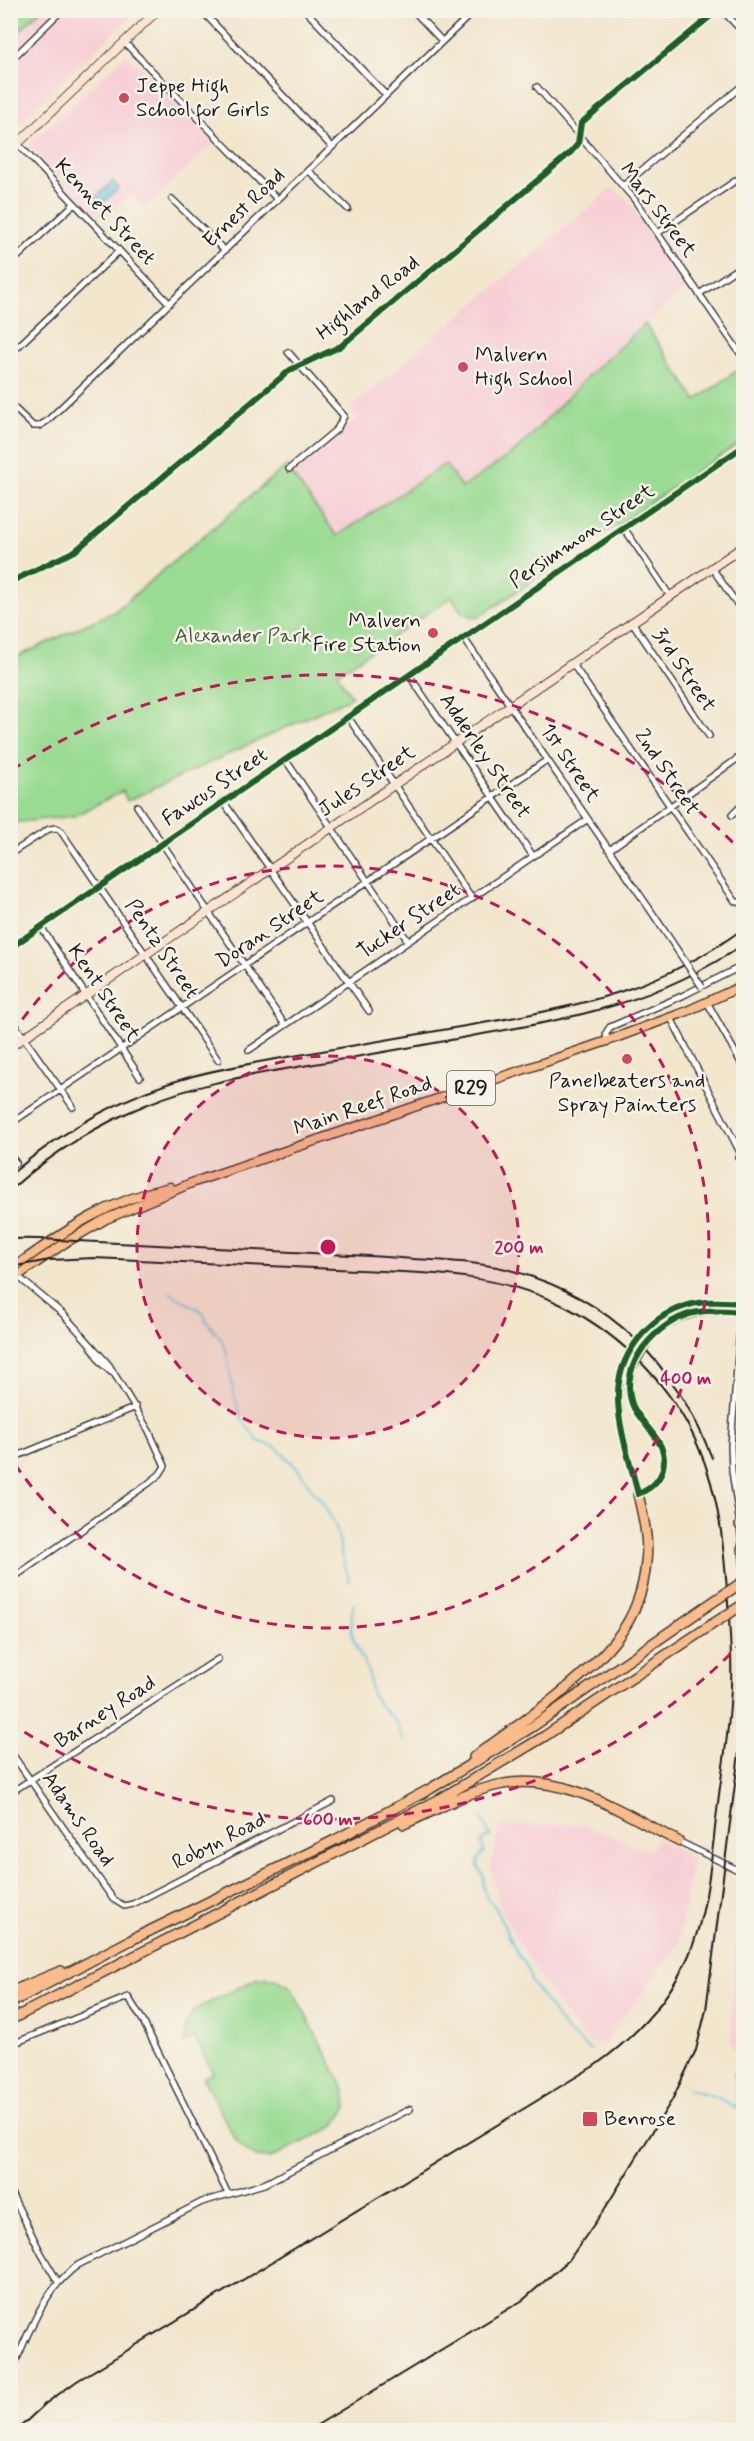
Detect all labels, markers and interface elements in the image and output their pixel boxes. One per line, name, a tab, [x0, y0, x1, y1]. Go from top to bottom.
place label: Jeppe High School for Girls	[136, 72, 269, 126]
marker: Jeppe High School for Girls	[117, 91, 131, 105]
street label: Kennet Street	[48, 152, 162, 272]
street label: Mars Street	[613, 157, 703, 264]
street label: Ernest Road	[197, 162, 291, 254]
street label: Highland Road	[311, 249, 427, 349]
place label: Malvern High School	[475, 341, 573, 395]
marker: Malvern High School	[456, 360, 470, 374]
street label: Persimmon Street	[504, 477, 661, 595]
place label: Malvern Fire Station	[313, 607, 421, 659]
park label: Alexander Park	[174, 622, 312, 650]
street label: 3rd Street	[646, 623, 722, 717]
marker: Malvern Fire Station	[426, 626, 440, 640]
street label: Adderley Street	[433, 688, 537, 824]
street label: 1st Street	[533, 718, 607, 809]
street label: 2nd Street	[628, 723, 706, 821]
street label: Jules Street	[313, 738, 421, 824]
street label: Fawcus Street	[157, 741, 274, 833]
street label: Tucker Street	[352, 876, 466, 966]
street label: Doran Street	[211, 882, 330, 975]
street label: Pentz Street	[118, 893, 206, 1005]
street label: Kent Street	[61, 939, 147, 1048]
marker: Panelbeaters and Spray Painters	[620, 1052, 634, 1066]
place label: Panelbeaters and Spray Painters	[549, 1067, 705, 1119]
street label: Main Reef Road	[290, 1069, 436, 1143]
road number: R29	[447, 1071, 495, 1105]
text: 200 m	[494, 1236, 544, 1260]
centre of rings	[318, 1237, 338, 1257]
text: 400 m	[661, 1367, 711, 1391]
street label: Barney Road	[49, 1669, 161, 1755]
street label: Adams Road	[35, 1766, 121, 1872]
street label: Robyn Road	[167, 1805, 271, 1877]
text: 600 m	[303, 1808, 353, 1832]
place label: Benrose	[604, 2105, 676, 2133]
marker: Benrose	[581, 2110, 599, 2128]

